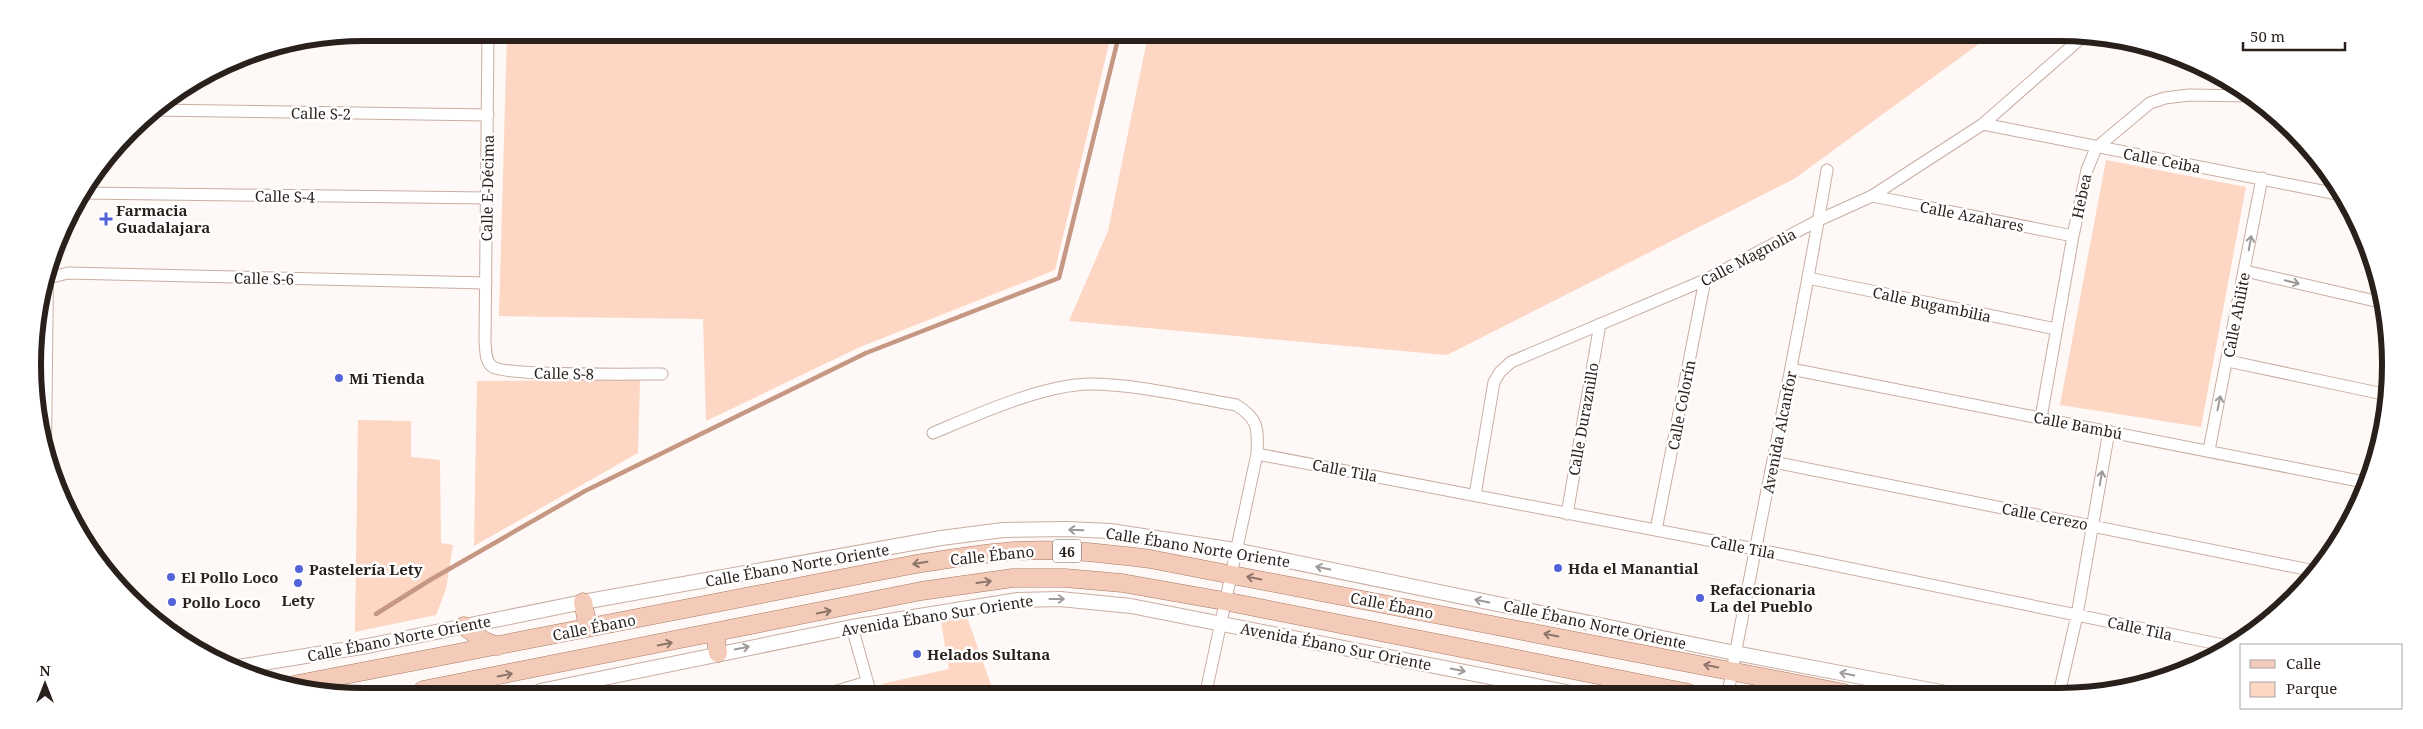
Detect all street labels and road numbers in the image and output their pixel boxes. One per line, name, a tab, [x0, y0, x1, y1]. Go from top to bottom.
street label: Calle S-2	[291, 102, 351, 124]
street label: Calle E-Décima	[476, 135, 498, 241]
street label: Calle Ceiba	[2122, 143, 2202, 177]
street label: Hebea	[2066, 172, 2096, 220]
street label: Calle S-4	[255, 185, 316, 207]
street label: Calle Azahares	[1918, 196, 2026, 236]
street label: Calle Magnolia	[1697, 223, 1799, 291]
street label: Calle S-6	[234, 267, 294, 289]
street label: Calle Ahilite	[2218, 271, 2254, 359]
street label: Calle Bugambilia	[1871, 282, 1993, 326]
street label: Calle Colorín	[1662, 358, 1700, 452]
street label: Calle Duraznillo	[1563, 361, 1603, 477]
street label: Calle S-8	[534, 362, 594, 384]
street label: Avenida Alcanfor	[1757, 369, 1801, 495]
street label: Calle Bambú	[2032, 407, 2125, 443]
street label: Calle Tila	[1311, 454, 1379, 486]
street label: Calle Cerezo	[2000, 498, 2090, 534]
street label: Calle Ébano Norte Oriente	[1104, 523, 1292, 571]
street label: Calle Tila	[1709, 531, 1777, 563]
street label: Calle Ébano Norte Oriente	[703, 539, 891, 591]
road number: 46	[1053, 540, 1081, 562]
street label: Calle Ébano	[949, 541, 1035, 569]
street label: Calle Ébano	[1349, 587, 1435, 623]
street label: Avenida Ébano Sur Oriente	[839, 590, 1035, 640]
street label: Calle Ébano Norte Oriente	[1502, 595, 1688, 653]
street label: Calle Ébano	[551, 609, 637, 645]
street label: Calle Ébano Norte Oriente	[306, 610, 492, 666]
street label: Calle Tila	[2106, 611, 2174, 645]
street label: Avenida Ébano Sur Oriente	[1239, 618, 1433, 674]

